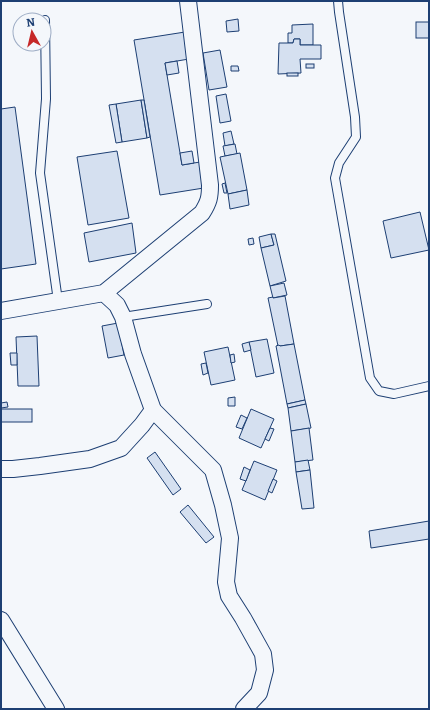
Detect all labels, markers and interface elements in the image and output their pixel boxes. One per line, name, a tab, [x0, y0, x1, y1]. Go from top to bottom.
north arrow	[12, 12, 52, 52]
text: N	[26, 15, 36, 30]

